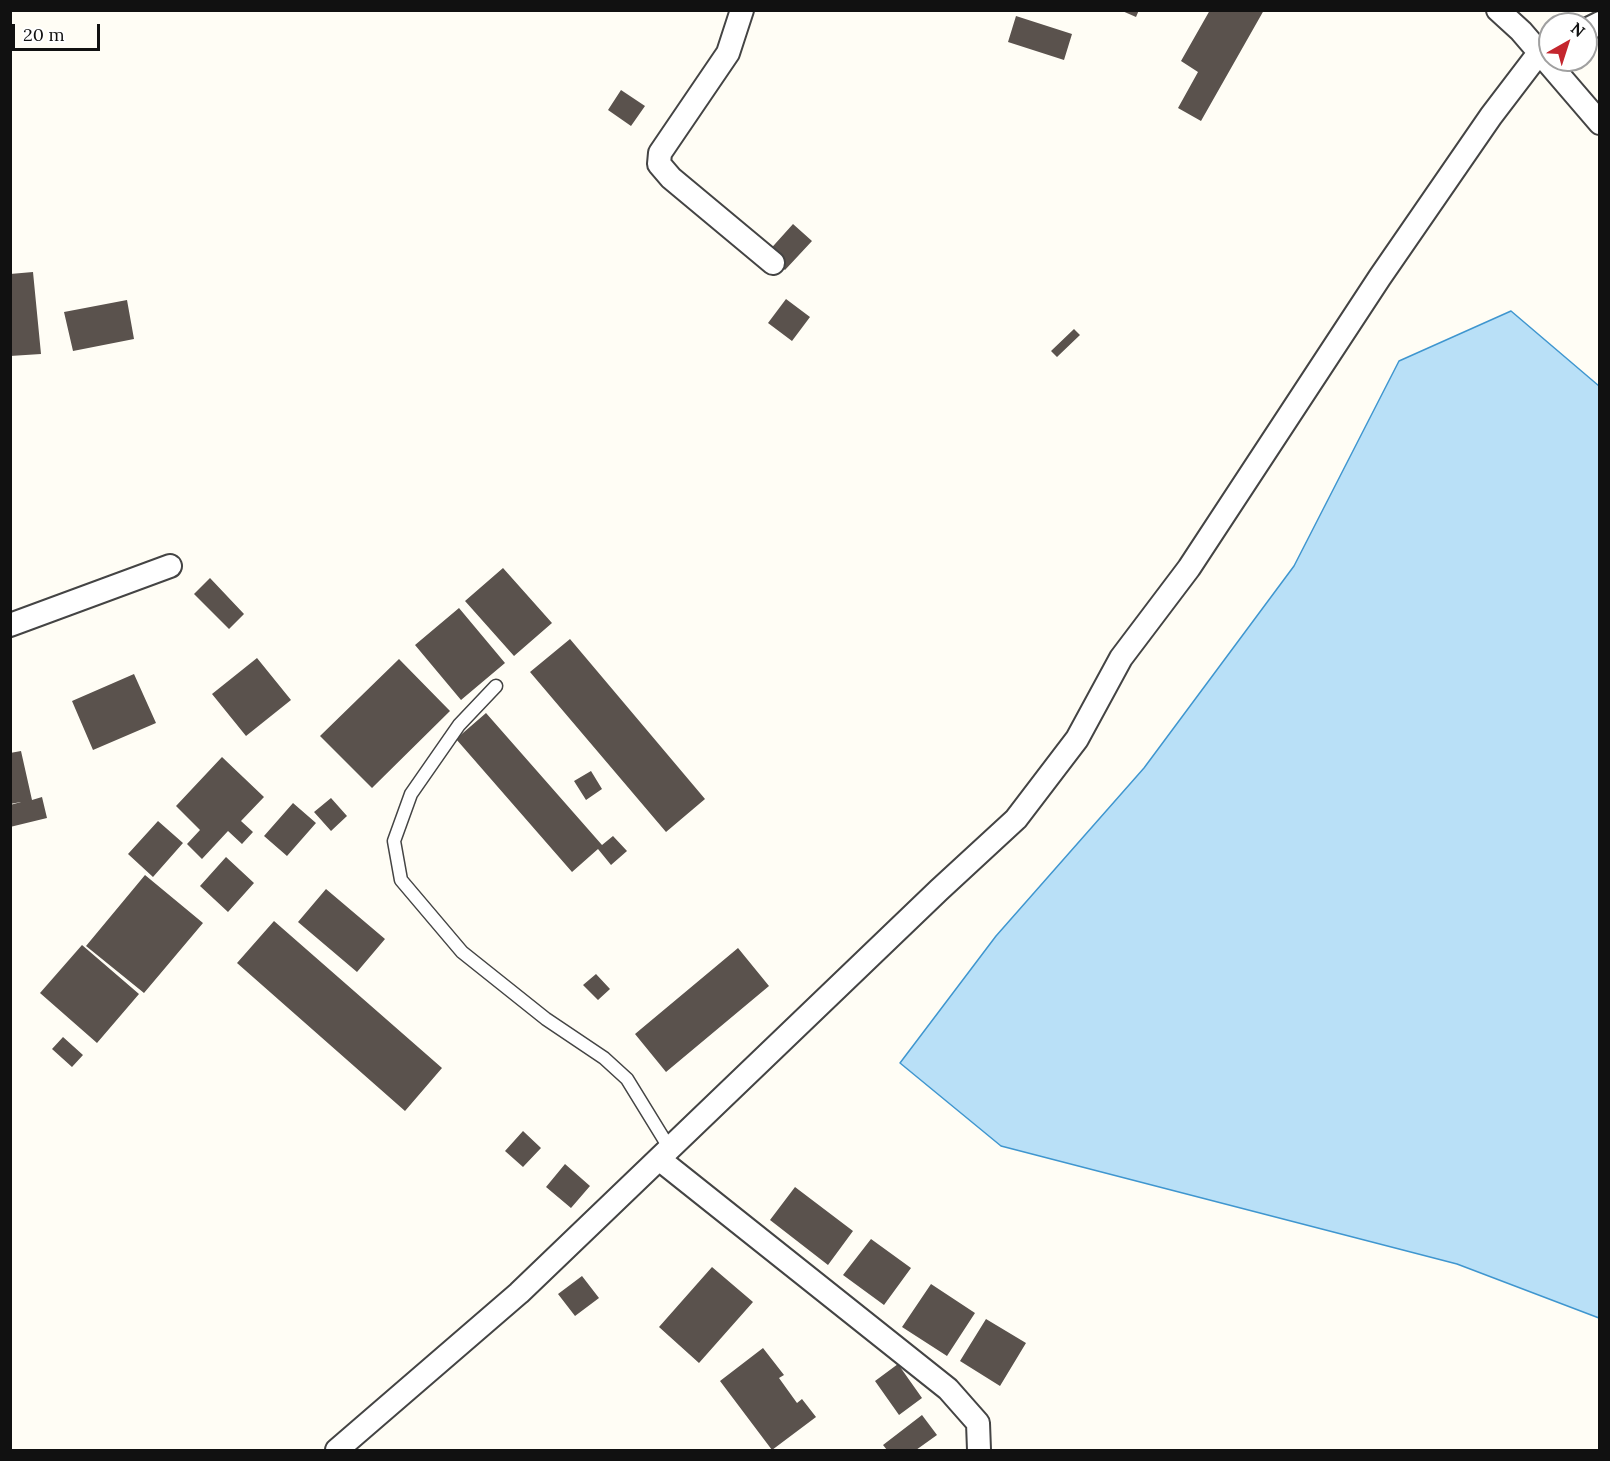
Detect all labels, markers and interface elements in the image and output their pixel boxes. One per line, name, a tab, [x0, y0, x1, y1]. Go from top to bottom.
scale bar	[15, 12, 104, 50]
north arrow	[1538, 12, 1598, 72]
text: N	[1567, 18, 1589, 41]
text: 20 m	[23, 23, 65, 46]

